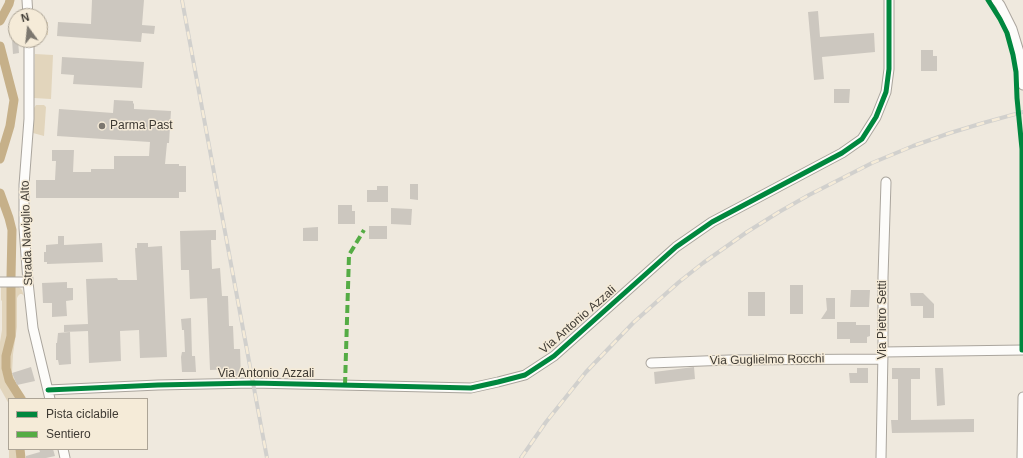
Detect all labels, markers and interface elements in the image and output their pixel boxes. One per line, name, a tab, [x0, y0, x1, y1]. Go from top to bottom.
north arrow	[8, 8, 48, 48]
text: N	[20, 11, 31, 24]
place label: Parma Past	[110, 119, 173, 133]
marker: Parma Past	[97, 121, 107, 131]
street label: Strada Naviglio Alto	[18, 180, 36, 286]
street label: Via Pietro Setti	[876, 280, 890, 360]
street label: Via Antonio Azzali	[537, 283, 619, 357]
street label: Via Guglielmo Rocchi	[710, 352, 824, 368]
street label: Via Antonio Azzali	[218, 367, 314, 381]
legend	[8, 398, 148, 450]
text: Pista ciclabile	[46, 407, 119, 421]
text: Sentiero	[46, 427, 91, 441]

